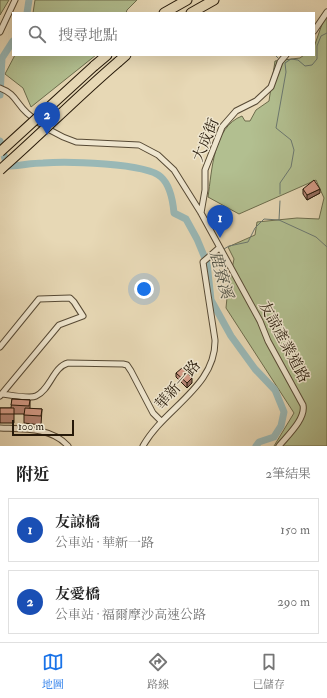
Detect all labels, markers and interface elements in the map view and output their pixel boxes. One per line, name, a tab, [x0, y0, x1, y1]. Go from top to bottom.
search box	[12, 12, 315, 56]
icon: search	[26, 23, 48, 45]
text: 搜尋地點	[58, 26, 118, 45]
pin: 2	[34, 102, 60, 135]
street label: 大成街	[188, 116, 224, 164]
pin: 1	[207, 205, 233, 238]
water label: 鹿寮溪	[205, 249, 237, 303]
your location	[134, 279, 154, 299]
street label: 友諒產業道路	[254, 298, 314, 386]
street label: 華新一路	[151, 356, 205, 414]
scale bar	[12, 418, 74, 437]
text: 100 m	[18, 420, 44, 433]
text: 附近	[16, 464, 50, 485]
text: 2筆結果	[265, 466, 311, 482]
text: 友諒橋	[55, 513, 100, 532]
text: 1	[28, 522, 32, 538]
text: 150 m	[280, 522, 310, 538]
text: 公車站 · 華新一路	[55, 535, 154, 551]
text: 友愛橋	[55, 585, 100, 604]
text: 2	[27, 594, 33, 610]
text: 290 m	[277, 594, 310, 610]
text: 公車站 · 福爾摩沙高速公路	[55, 607, 206, 623]
tab: 地圖	[42, 651, 64, 691]
tab: 路線	[147, 651, 169, 691]
tab: 已儲存	[252, 651, 285, 691]

